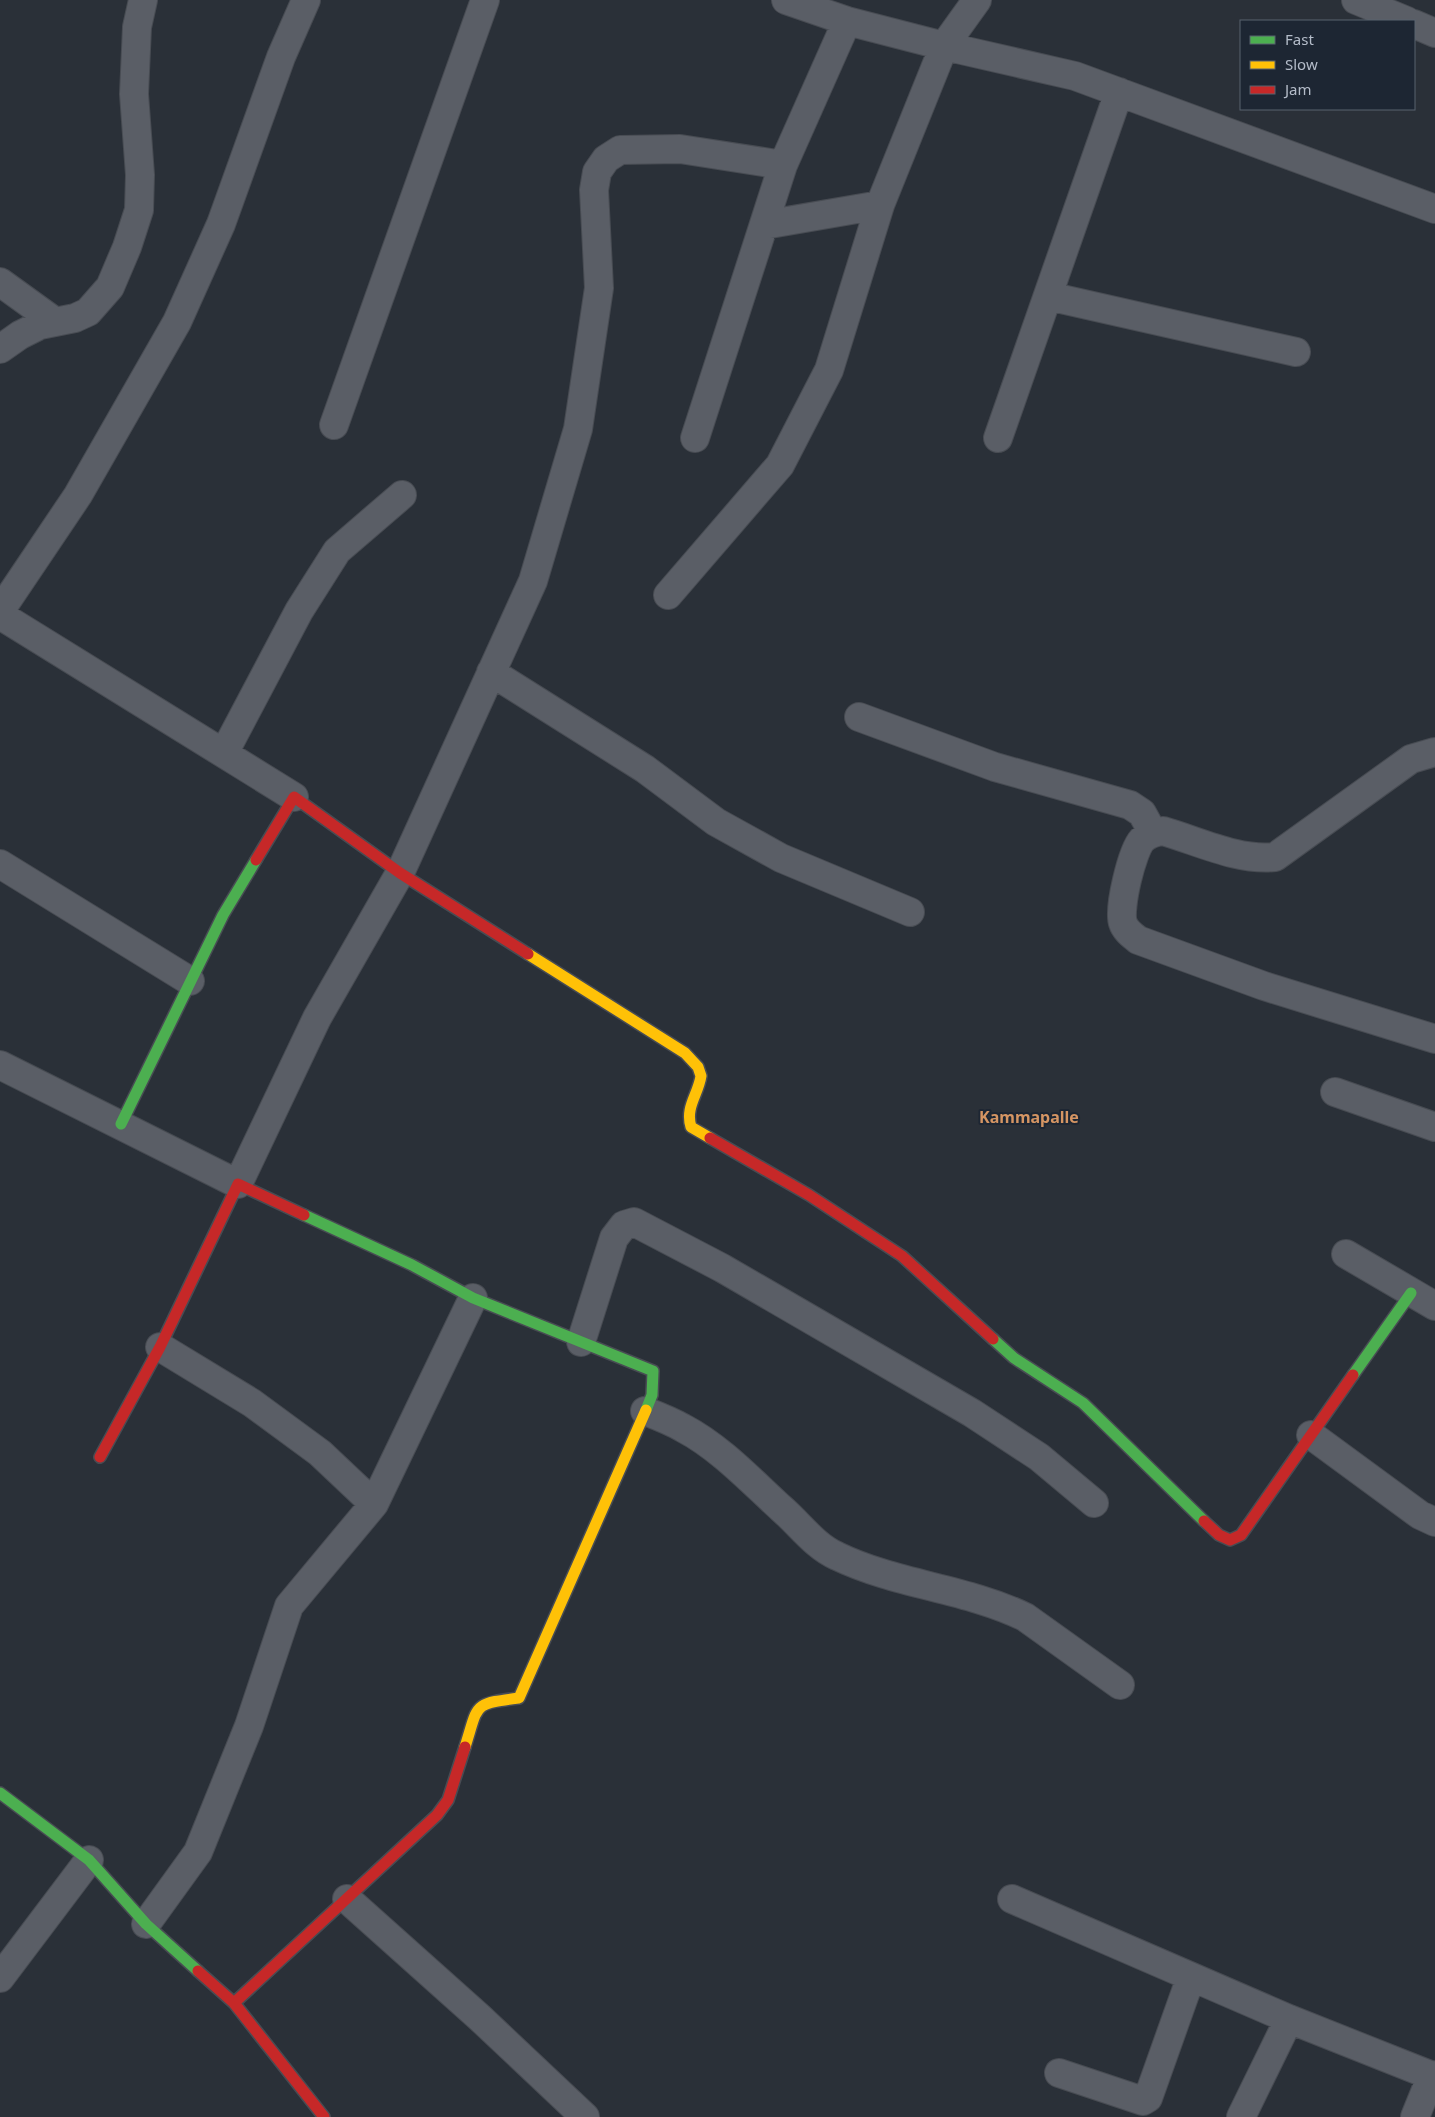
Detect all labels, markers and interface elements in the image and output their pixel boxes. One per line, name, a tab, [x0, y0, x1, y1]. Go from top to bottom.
legend	[1240, 20, 1415, 110]
text: Fast	[1285, 29, 1314, 49]
text: Slow	[1285, 54, 1318, 74]
text: Jam	[1283, 79, 1312, 99]
district label: Kammapalle	[979, 1106, 1079, 1128]

